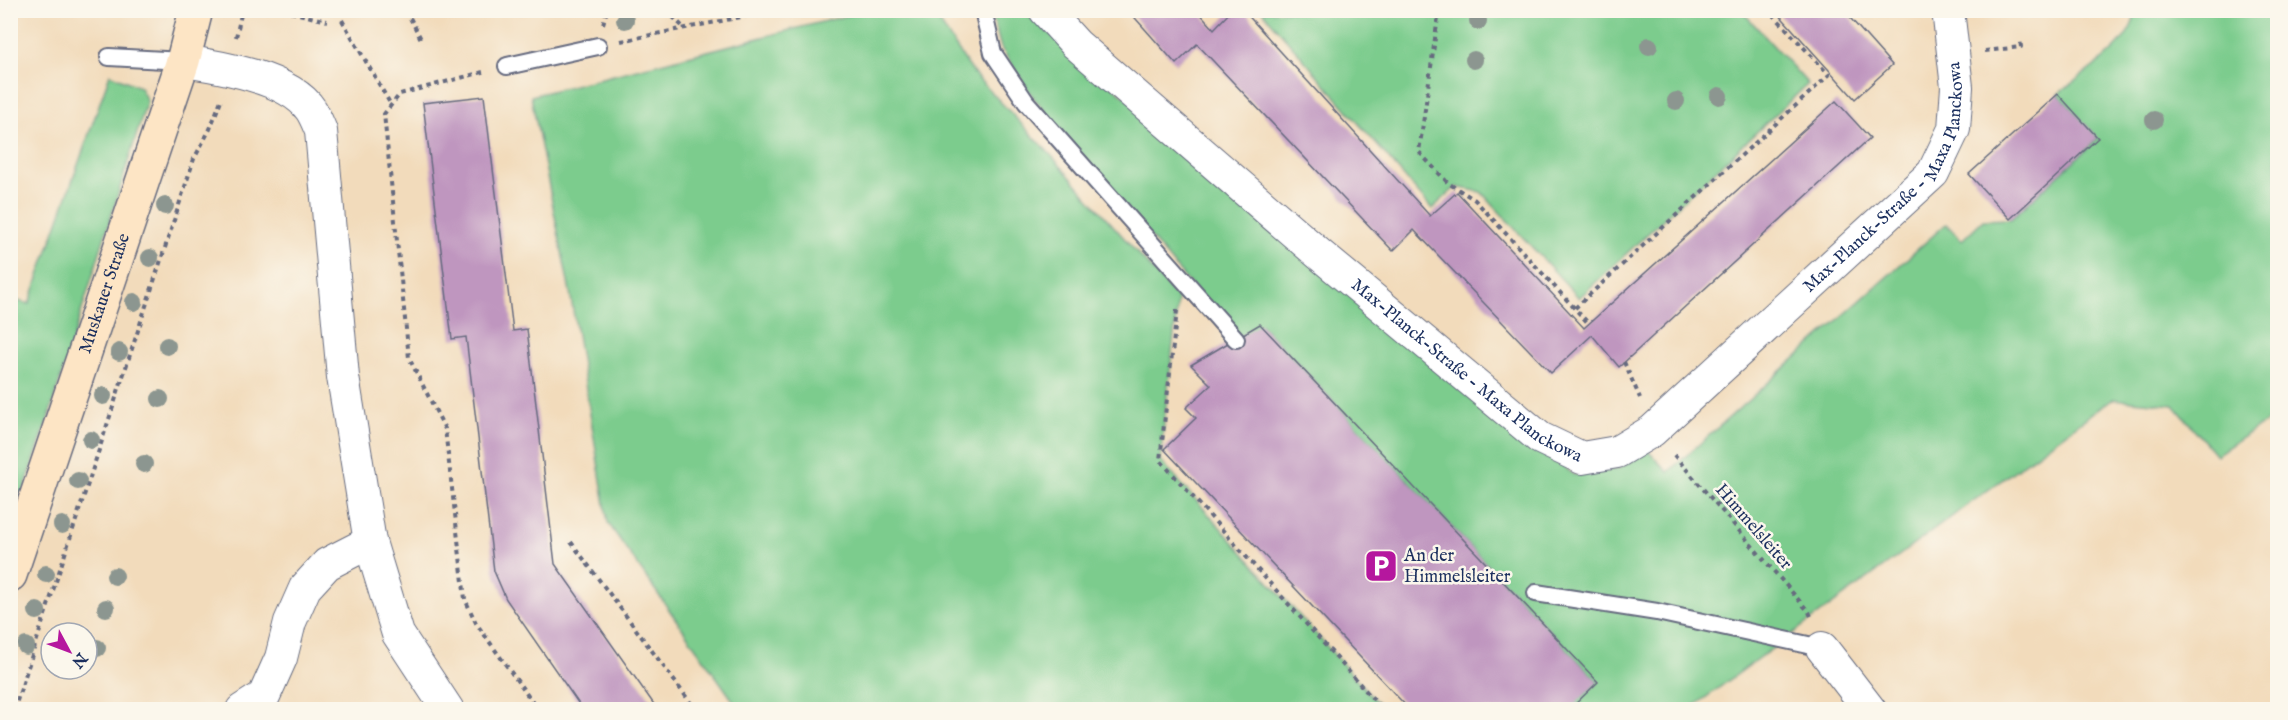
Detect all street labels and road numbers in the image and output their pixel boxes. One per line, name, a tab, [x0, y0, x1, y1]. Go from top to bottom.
street label: Max-Planck-Straße - Maxa Planckowa	[1798, 60, 1969, 298]
street label: Muskauer Straße	[74, 230, 136, 357]
street label: Max-Planck-Straße - Maxa Planckowa	[1346, 274, 1586, 468]
street label: Himmelsleiter	[1709, 479, 1797, 575]

